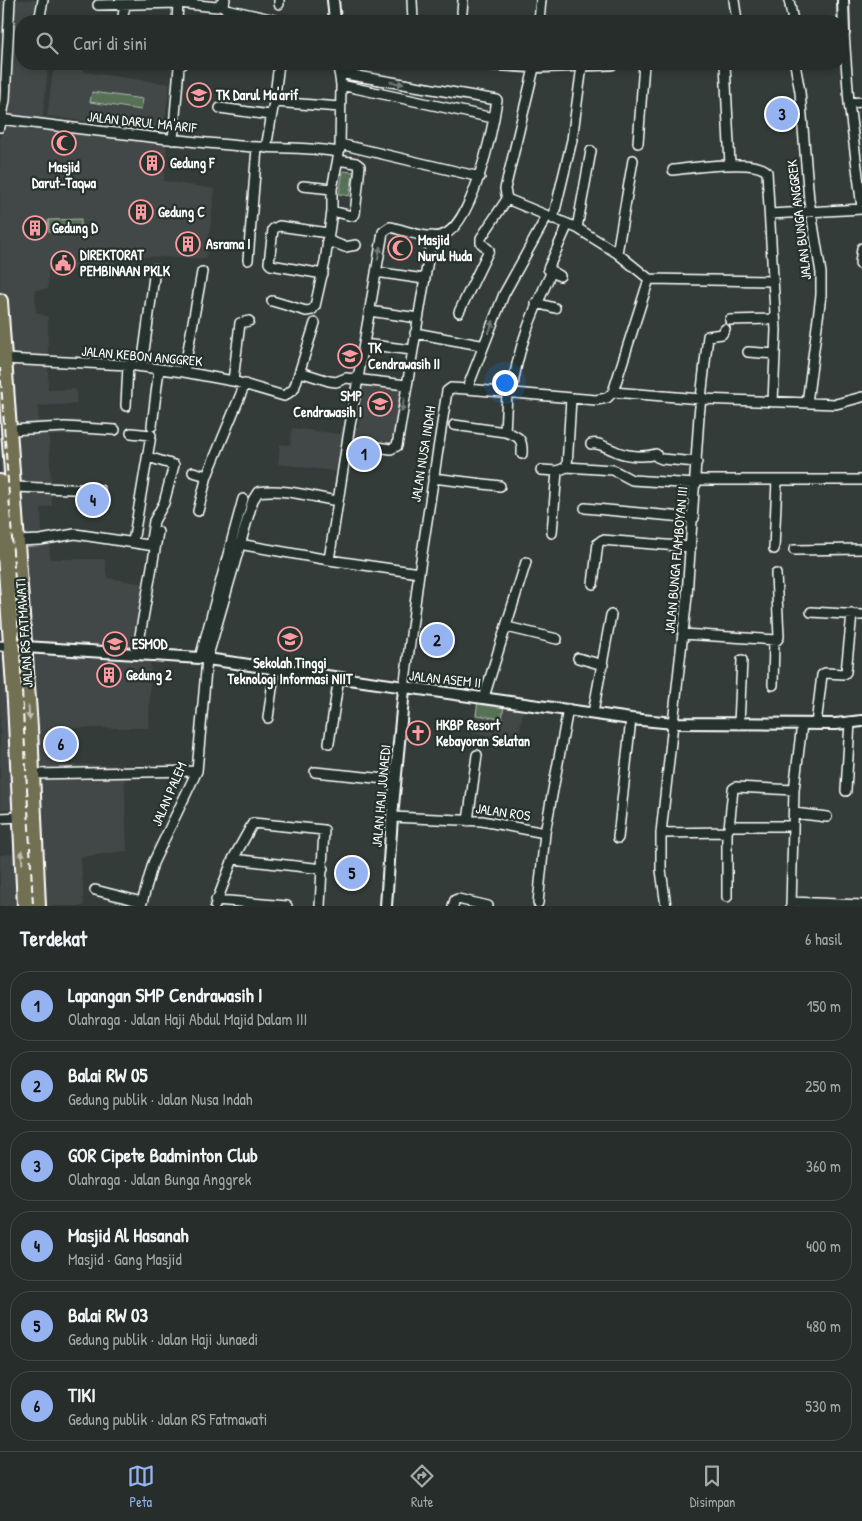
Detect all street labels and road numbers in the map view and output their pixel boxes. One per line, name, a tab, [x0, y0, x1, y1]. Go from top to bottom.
street label: JALAN DARUL MA'ARIF	[86, 106, 198, 137]
street label: JALAN BUNGA ANGGREK	[782, 158, 815, 281]
street label: JALAN KEBON ANGGREK	[81, 341, 204, 370]
street label: JALAN NUSA INDAH	[406, 404, 440, 503]
street label: JALAN BUNGA FLAMBOYAN III	[660, 486, 691, 634]
street label: JALAN RS FATMAWATI	[10, 578, 37, 688]
street label: JALAN ASEM II	[408, 665, 482, 692]
street label: JALAN HAJI JUNAEDI	[367, 744, 394, 848]
street label: JALAN PALEM	[147, 759, 191, 829]
street label: JALAN ROS	[474, 798, 532, 825]

